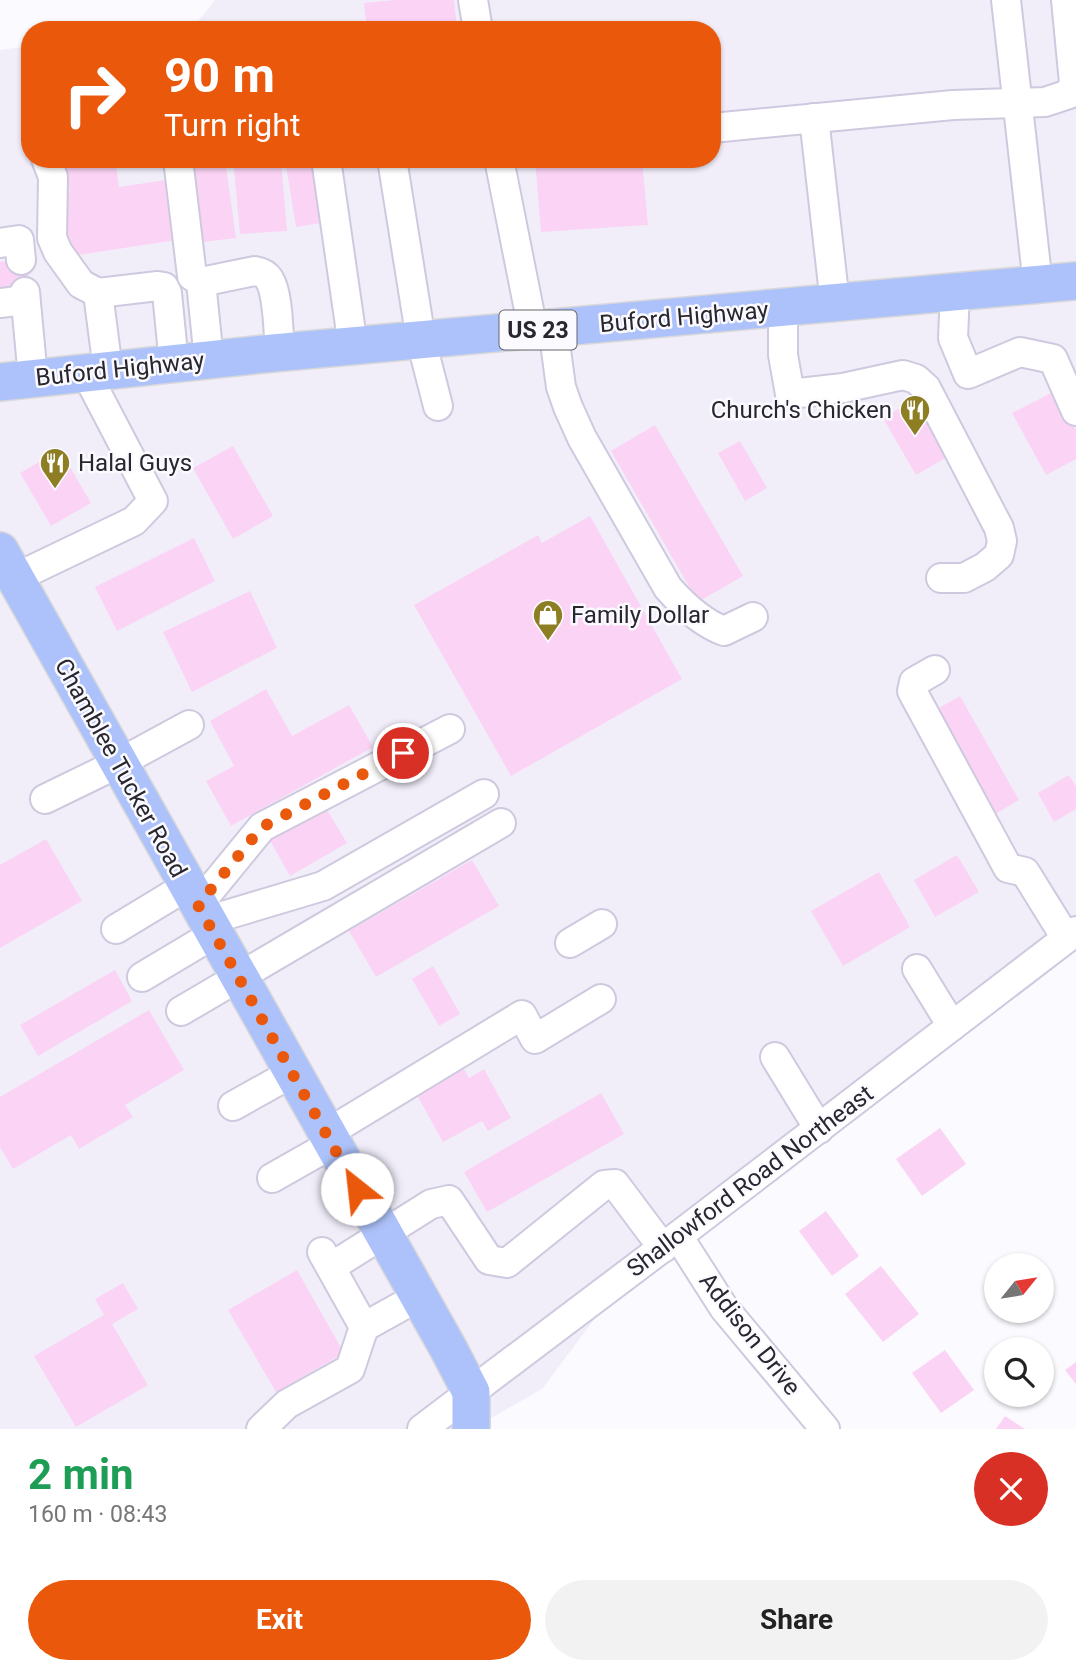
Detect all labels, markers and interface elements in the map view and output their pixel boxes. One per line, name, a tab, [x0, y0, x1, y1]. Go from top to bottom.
text: 90 m	[164, 47, 275, 104]
icon: right	[49, 49, 140, 140]
text: Turn right	[164, 106, 300, 144]
street label: Buford Highway	[598, 296, 770, 338]
road number: US 23	[500, 310, 576, 350]
street label: Buford Highway	[34, 346, 206, 392]
restaurant icon: Church's Chicken	[898, 393, 932, 437]
place label: Church's Chicken	[711, 396, 892, 424]
restaurant icon: Halal Guys	[38, 446, 72, 490]
place label: Halal Guys	[78, 449, 192, 477]
shop icon: Family Dollar	[531, 598, 565, 642]
place label: Family Dollar	[571, 601, 709, 629]
street label: Chamblee Tucker Road	[49, 654, 193, 882]
pin	[373, 723, 433, 783]
icon: arrive	[384, 734, 422, 772]
street label: Shallowford Road Northeast	[621, 1079, 879, 1283]
position arrow	[320, 1152, 394, 1226]
north arrow	[984, 1253, 1054, 1323]
map controls	[984, 1253, 1054, 1407]
street label: Addison Drive	[693, 1267, 807, 1401]
button: search	[984, 1337, 1054, 1407]
text: 2 min	[28, 1450, 134, 1499]
button: close	[974, 1452, 1048, 1526]
text: 160 m · 08:43	[28, 1501, 167, 1528]
button: Exit	[28, 1580, 531, 1660]
button: Share	[545, 1580, 1048, 1660]

